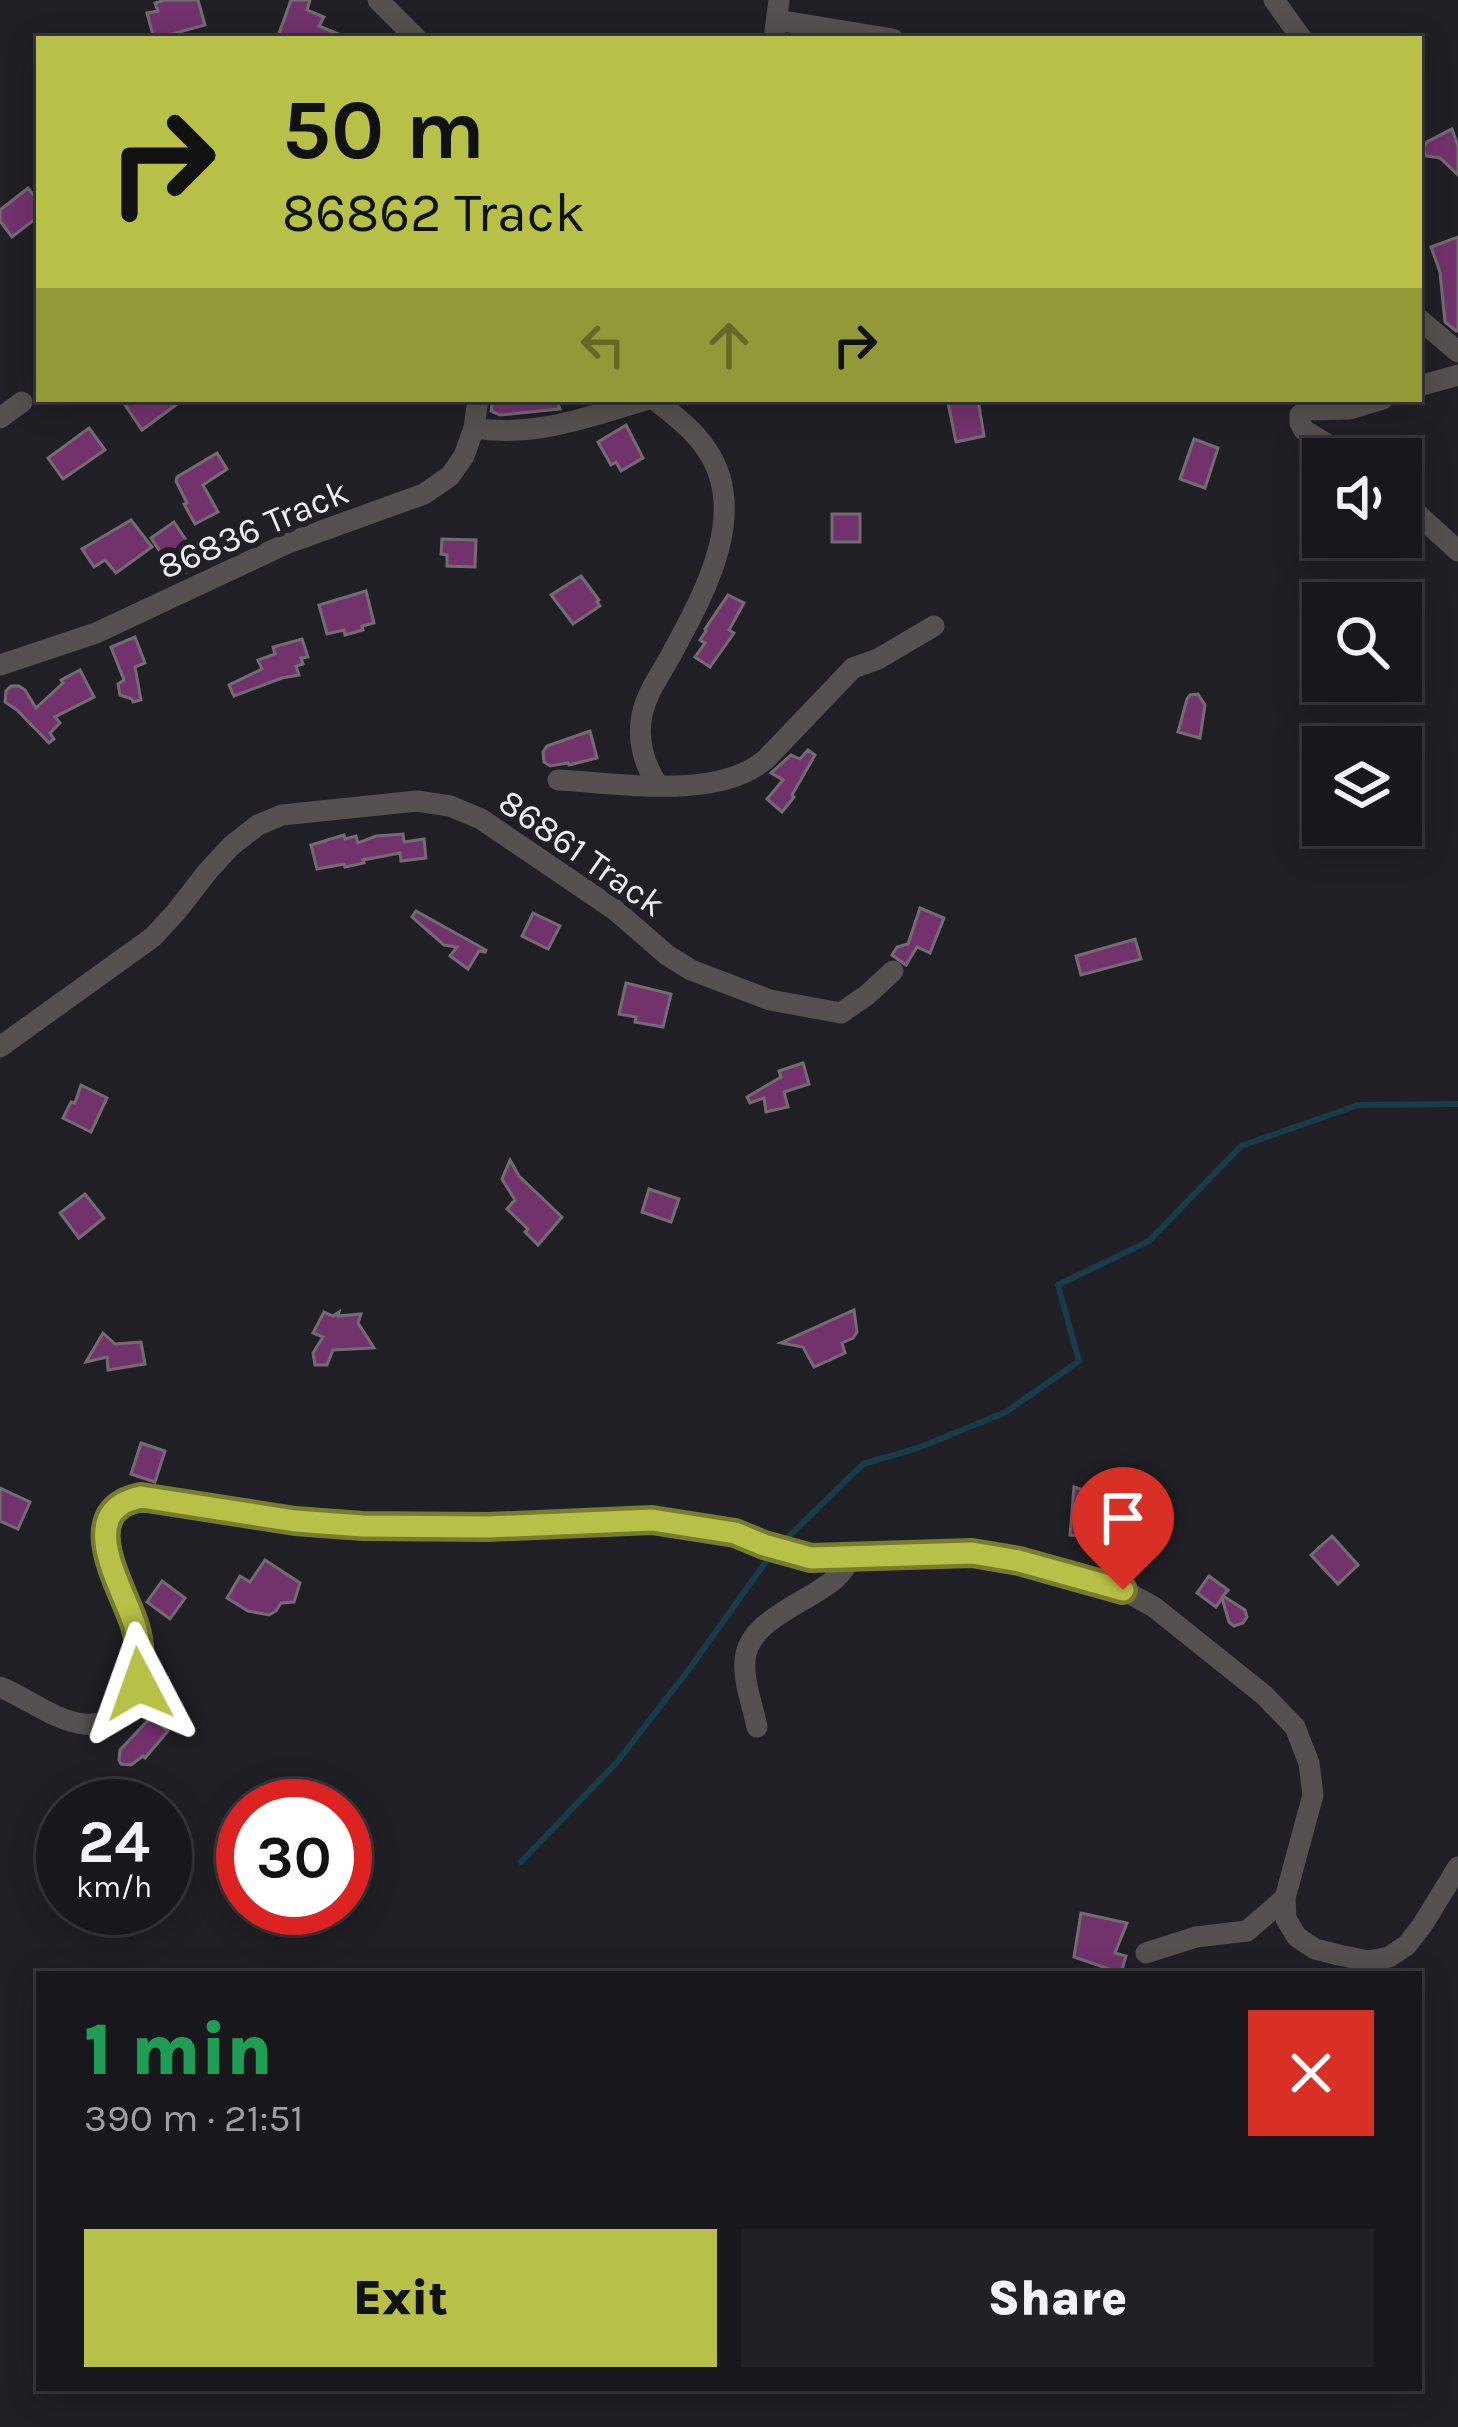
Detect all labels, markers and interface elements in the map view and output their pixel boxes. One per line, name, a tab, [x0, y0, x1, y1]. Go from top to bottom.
text: 50 m	[282, 81, 485, 179]
icon: right	[84, 84, 240, 240]
text: 86862 Track	[282, 181, 585, 245]
icon: left	[570, 312, 636, 378]
icon: ahead	[696, 312, 762, 378]
icon: right	[822, 312, 888, 378]
map controls	[1302, 438, 1422, 846]
button: sound	[1302, 438, 1422, 558]
street label: 86836 Track	[152, 470, 354, 588]
button: search	[1302, 582, 1422, 702]
button: layers	[1302, 726, 1422, 846]
street label: 86861 Track	[491, 780, 673, 926]
pin	[1072, 1467, 1174, 1590]
icon: arrive	[1090, 1485, 1156, 1551]
position arrow	[76, 1621, 202, 1747]
speed limit sign: 30	[216, 1779, 372, 1935]
text: 24	[78, 1807, 150, 1877]
text: km/h	[76, 1869, 152, 1905]
text: 1 min	[84, 2008, 273, 2092]
button: close	[1248, 2010, 1374, 2136]
text: 390 m · 21:51	[84, 2095, 303, 2141]
button: Exit	[84, 2229, 717, 2367]
button: Share	[741, 2229, 1374, 2367]

